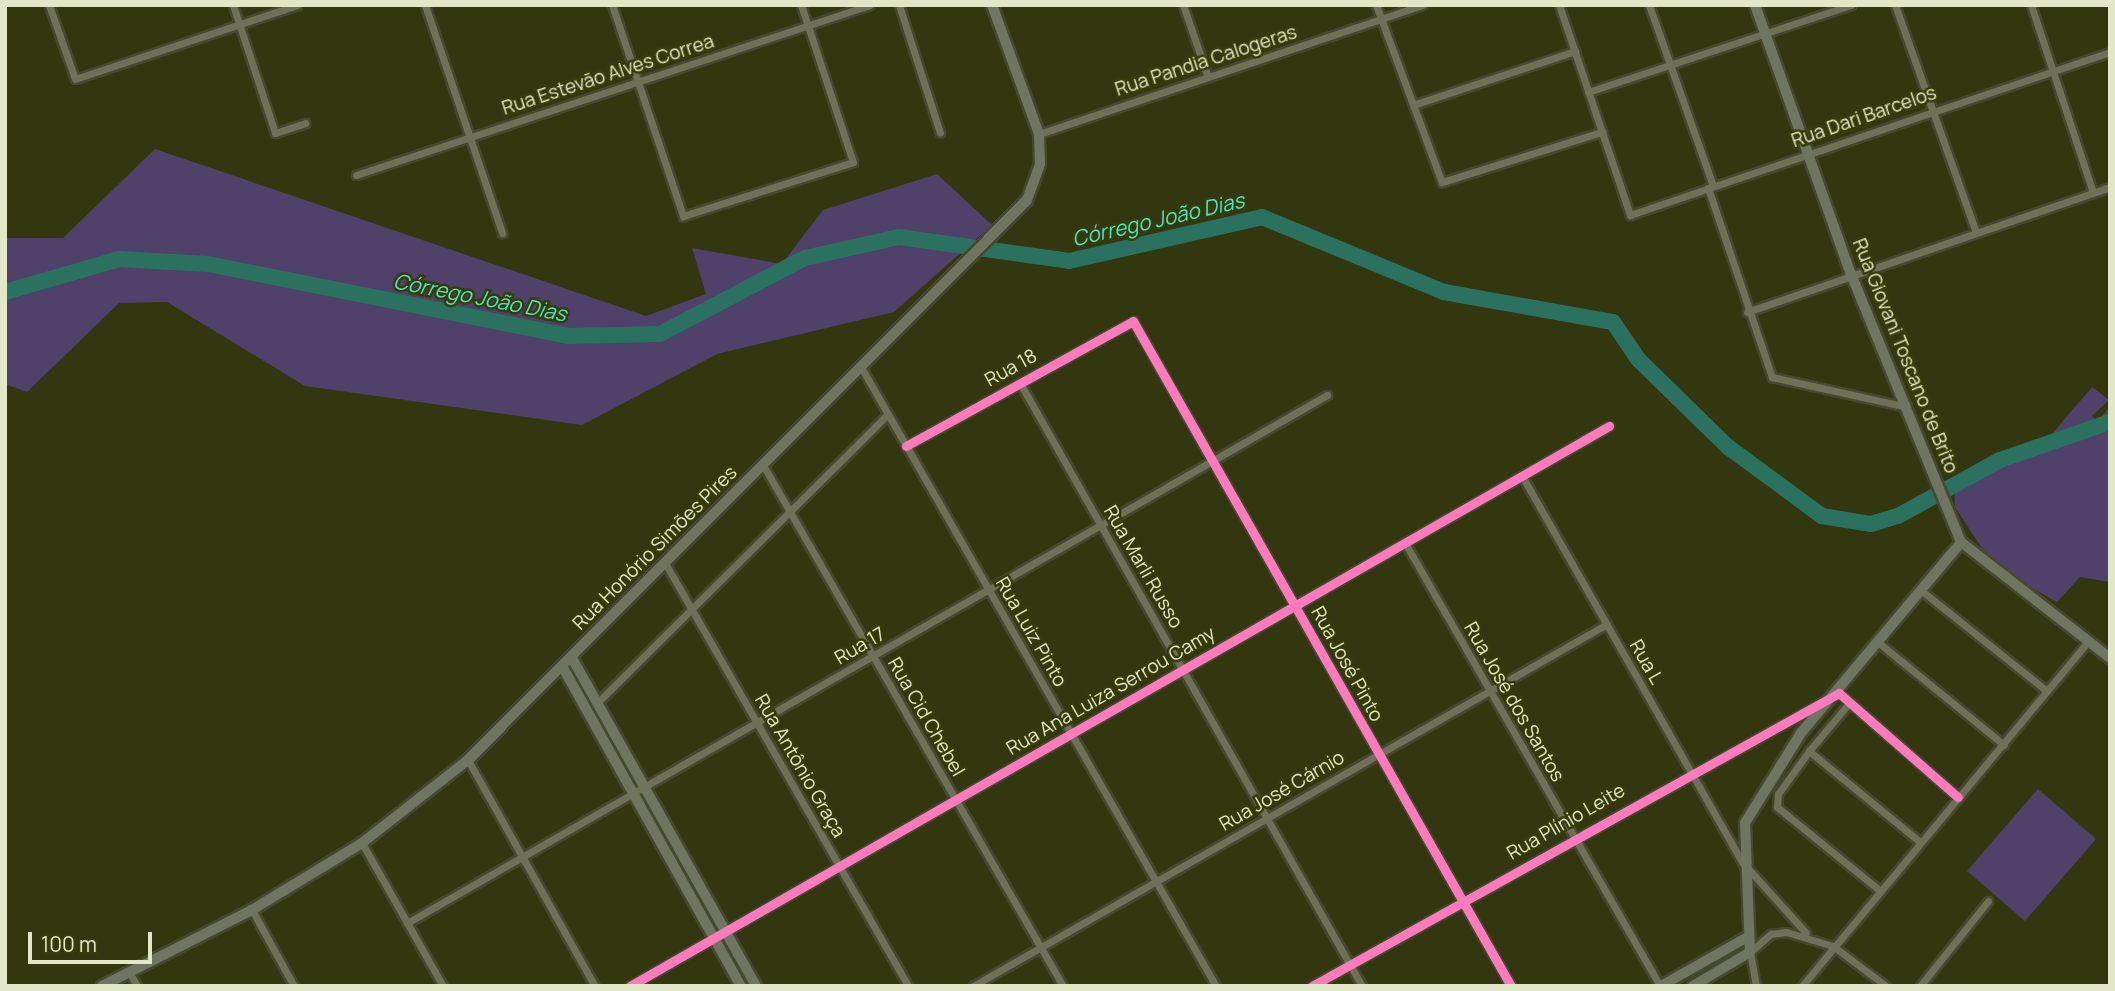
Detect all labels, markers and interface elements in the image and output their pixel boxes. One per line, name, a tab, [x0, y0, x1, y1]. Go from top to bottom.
street label: Rua Pandia Calogeras	[1112, 21, 1300, 101]
street label: Rua Estevão Alves Correa	[499, 30, 717, 120]
street label: Rua Dari Barcelos	[1789, 82, 1939, 152]
water label: Córrego João Dias	[1069, 187, 1247, 251]
street label: Rua Giovani Toscano de Brito	[1847, 235, 1963, 477]
water label: Córrego João Dias	[391, 268, 569, 326]
street label: Rua 18	[981, 344, 1041, 392]
street label: Rua Honório Simões Pires	[568, 461, 742, 635]
street label: Rua Marli Russo	[1099, 501, 1187, 633]
street label: Rua Luiz Pinto	[990, 573, 1072, 691]
street label: Rua José Pinto	[1306, 602, 1388, 726]
street label: Rua José dos Santos	[1459, 618, 1569, 786]
street label: Rua 17	[831, 622, 889, 670]
street label: Rua Ana Luiza Serrou Camy	[1003, 622, 1219, 760]
street label: Rua L	[1624, 636, 1668, 688]
street label: Rua Cid Chebel	[883, 653, 969, 781]
street label: Rua Antônio Graça	[750, 690, 850, 842]
street label: Rua José Cárnio	[1216, 746, 1348, 836]
street label: Rua Plínio Leite	[1503, 779, 1629, 865]
scale bar	[32, 918, 156, 962]
text: 100 m	[41, 930, 97, 958]

